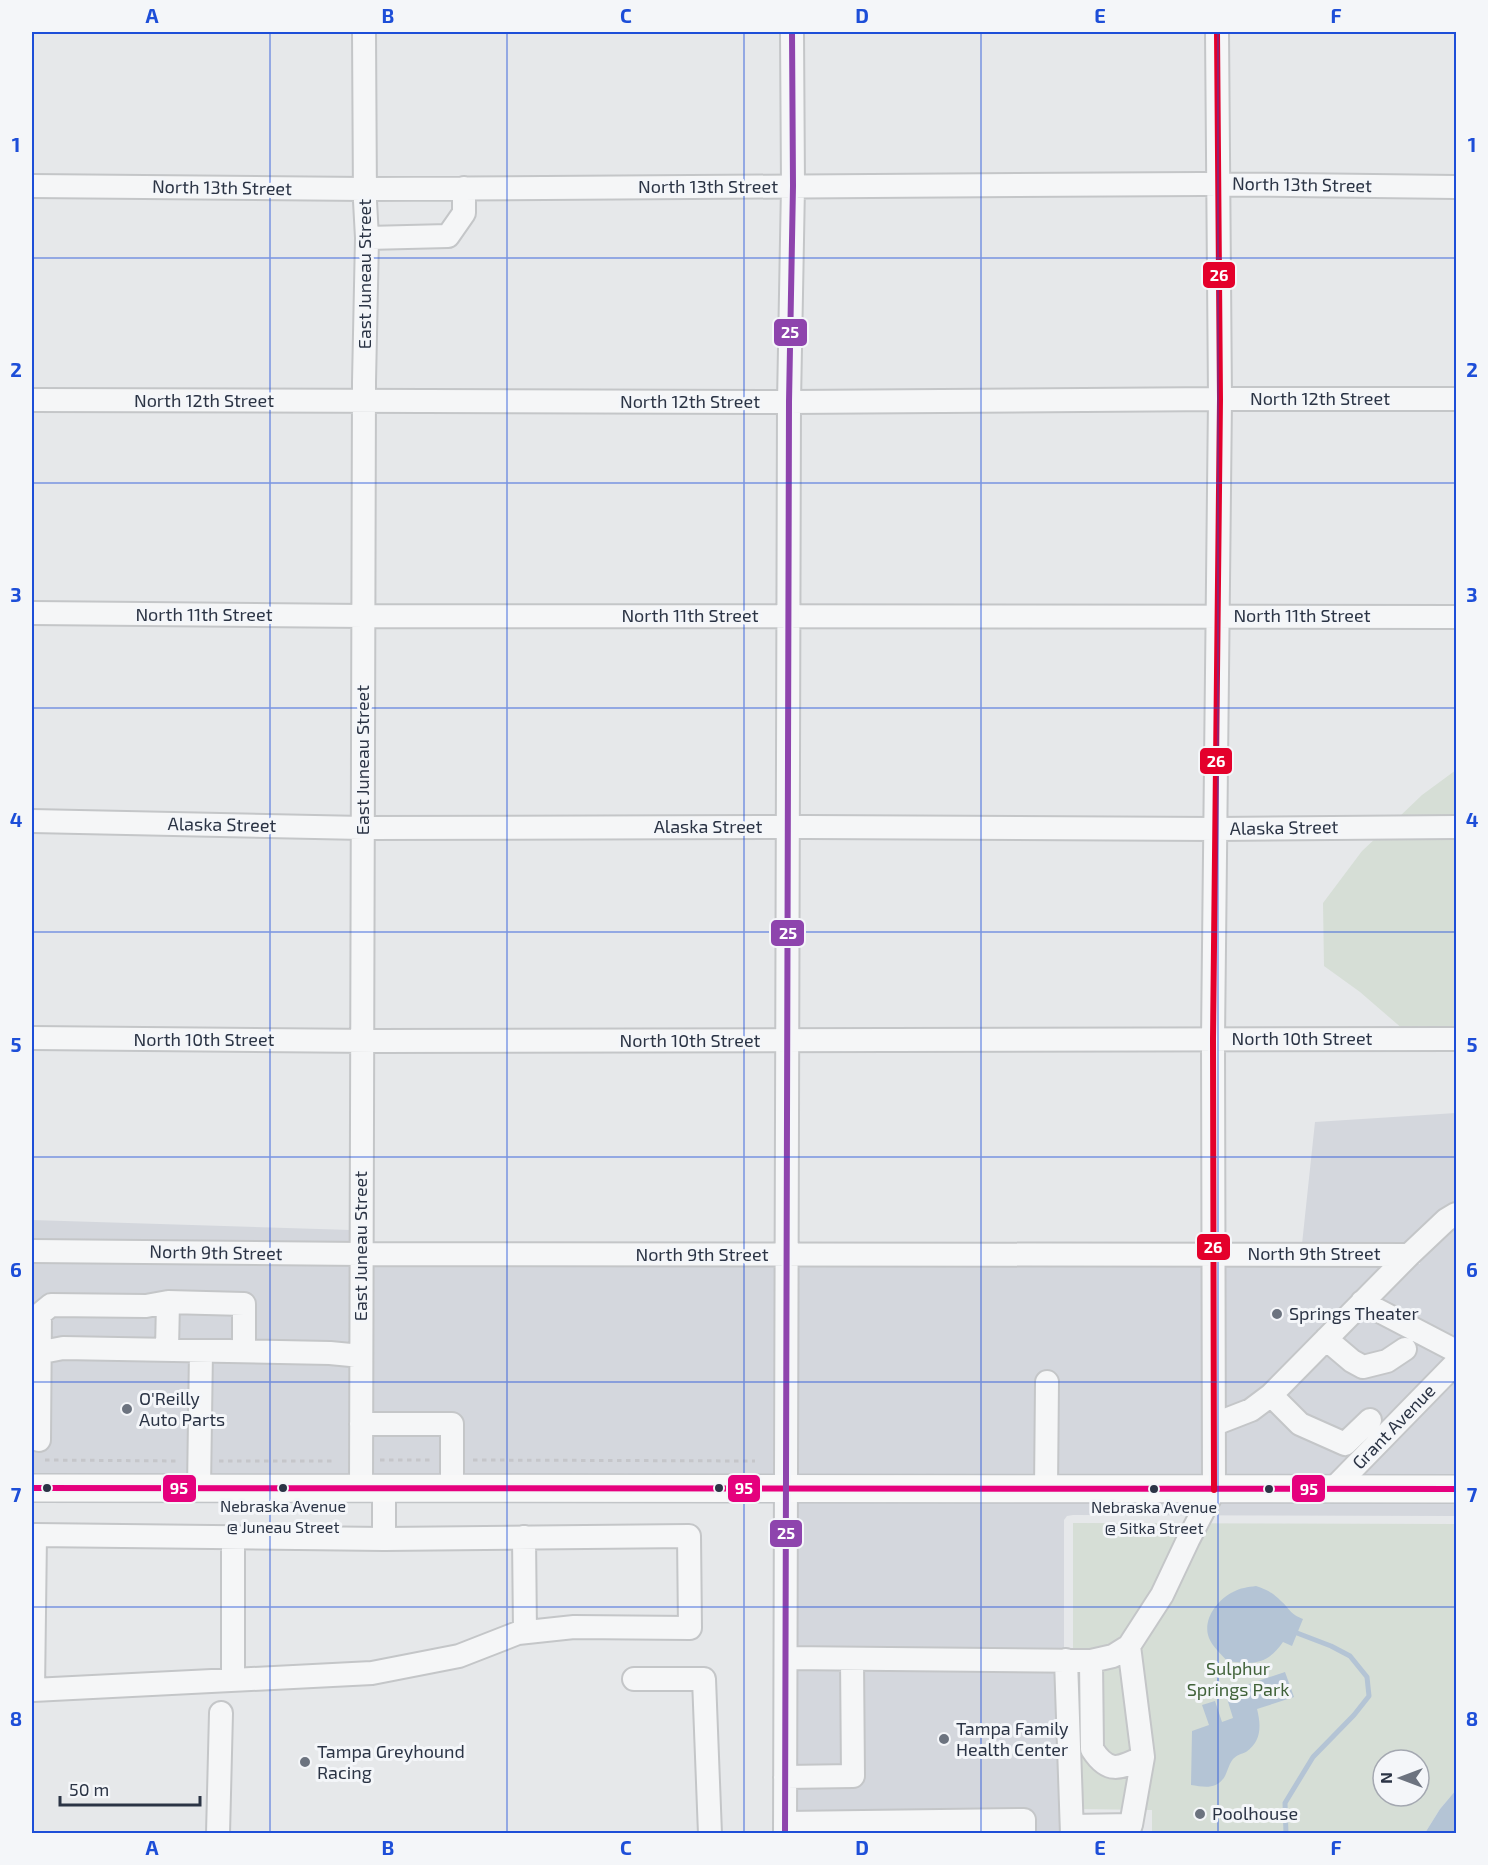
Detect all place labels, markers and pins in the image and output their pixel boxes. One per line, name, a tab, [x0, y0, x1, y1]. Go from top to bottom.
place label: Springs Theater	[1289, 1302, 1419, 1324]
marker: Springs Theater	[1270, 1307, 1284, 1321]
place label: O'Reilly Auto Parts	[139, 1387, 225, 1430]
marker: O'Reilly Auto Parts	[120, 1402, 134, 1416]
unlabelled marker	[41, 1482, 53, 1494]
marker: Nebraska Avenue @ Juneau Street	[277, 1482, 289, 1494]
unlabelled marker	[713, 1482, 725, 1494]
marker: Nebraska Avenue @ Sitka Street	[1148, 1483, 1160, 1495]
unlabelled marker	[1263, 1483, 1275, 1495]
place label: Nebraska Avenue @ Juneau Street	[220, 1496, 346, 1536]
place label: Nebraska Avenue @ Sitka Street	[1091, 1497, 1217, 1537]
place label: Tampa Family Health Center	[956, 1717, 1069, 1760]
marker: Tampa Family Health Center	[937, 1732, 951, 1746]
place label: Tampa Greyhound Racing	[317, 1740, 465, 1783]
marker: Tampa Greyhound Racing	[298, 1755, 312, 1769]
place label: Poolhouse	[1212, 1802, 1298, 1824]
marker: Poolhouse	[1193, 1807, 1207, 1821]

